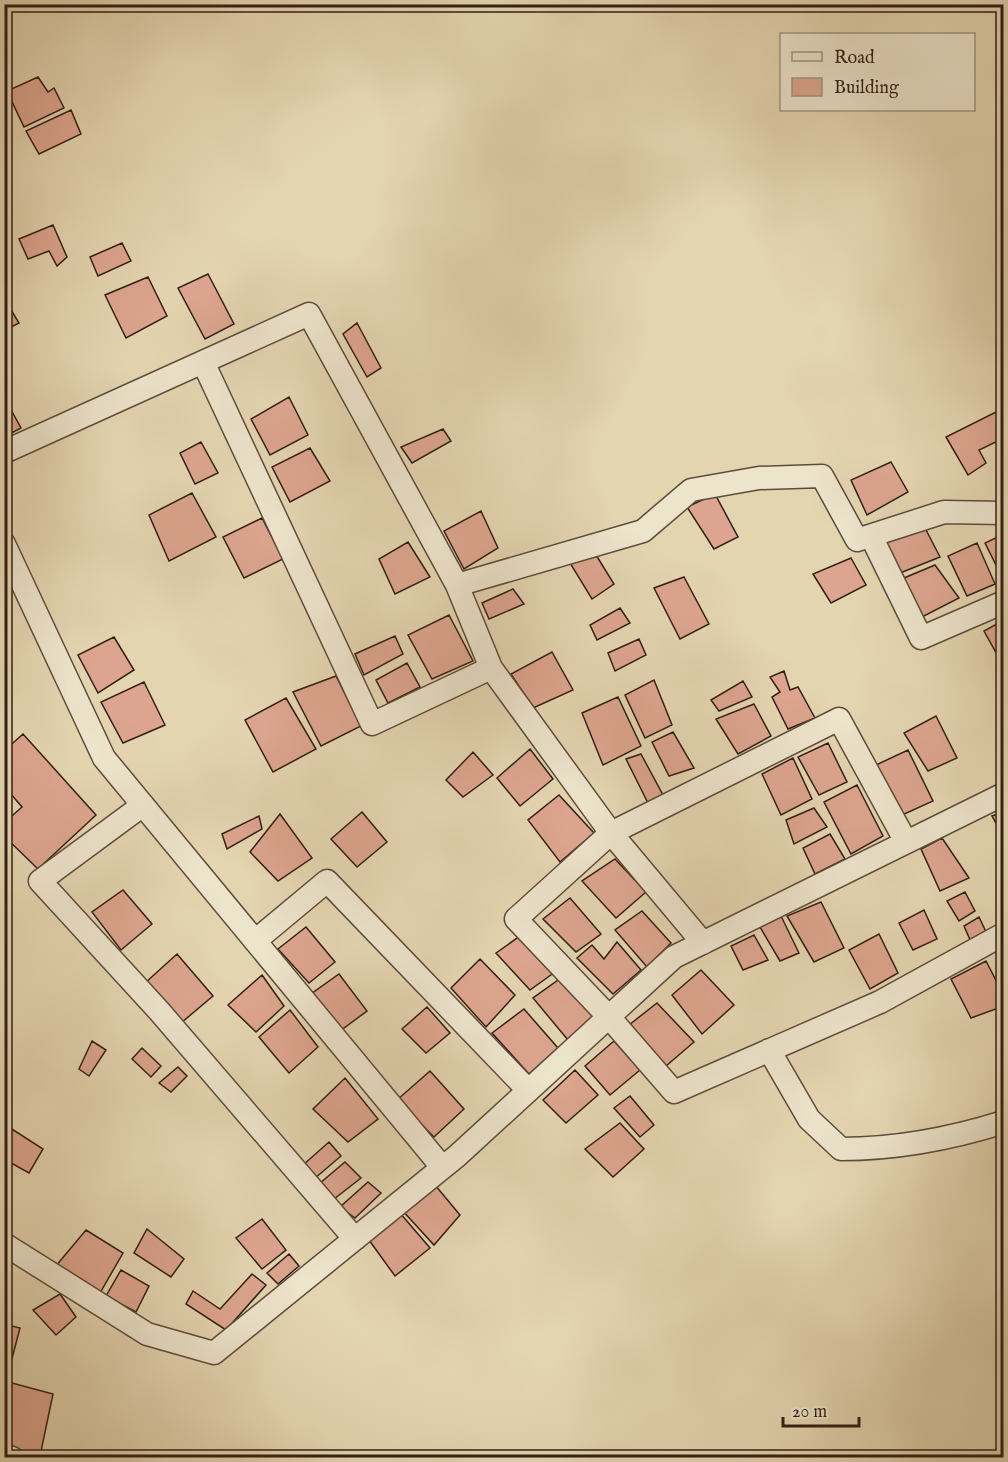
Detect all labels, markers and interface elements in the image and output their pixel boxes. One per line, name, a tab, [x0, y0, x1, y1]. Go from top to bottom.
legend	[780, 33, 975, 111]
text: Road	[834, 47, 875, 70]
text: Building	[834, 77, 899, 100]
scale bar	[783, 1390, 860, 1428]
text: 20 m	[792, 1401, 827, 1424]

